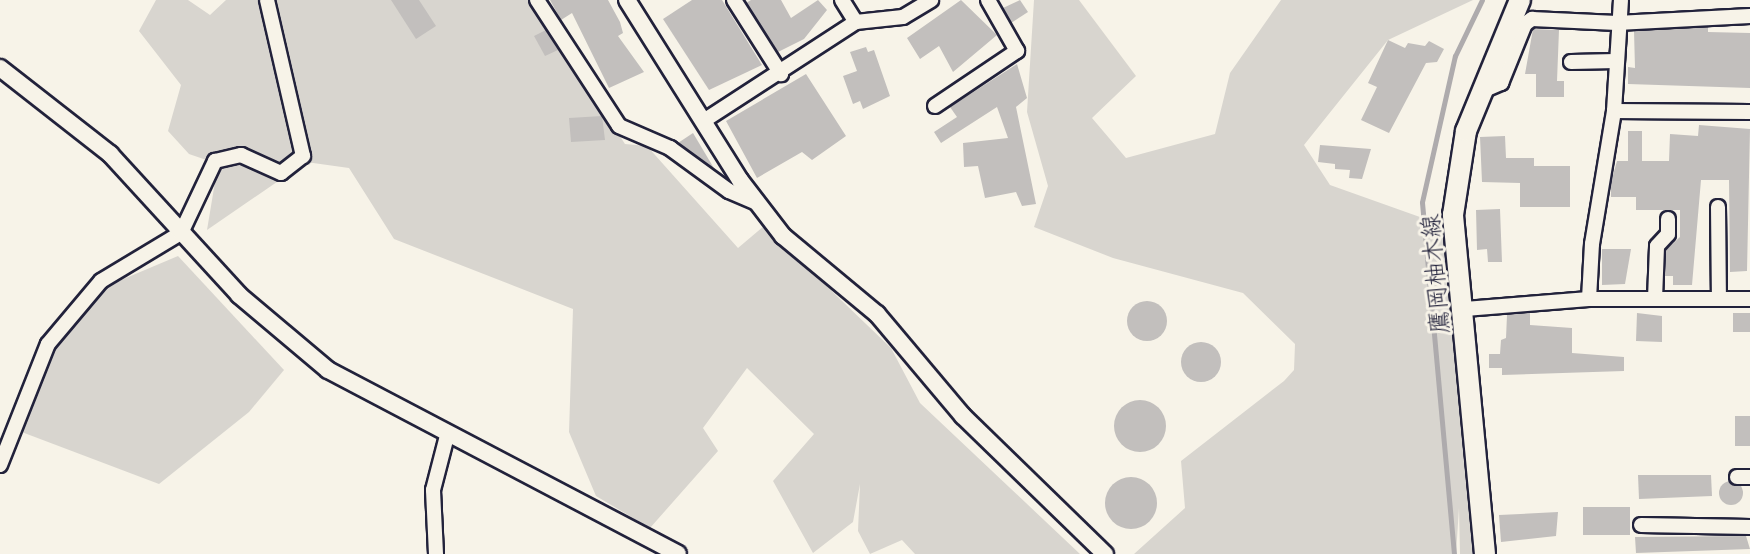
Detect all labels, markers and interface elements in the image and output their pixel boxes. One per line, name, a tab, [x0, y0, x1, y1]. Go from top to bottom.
street label: 鷹岡柚木線	[1416, 213, 1456, 335]

